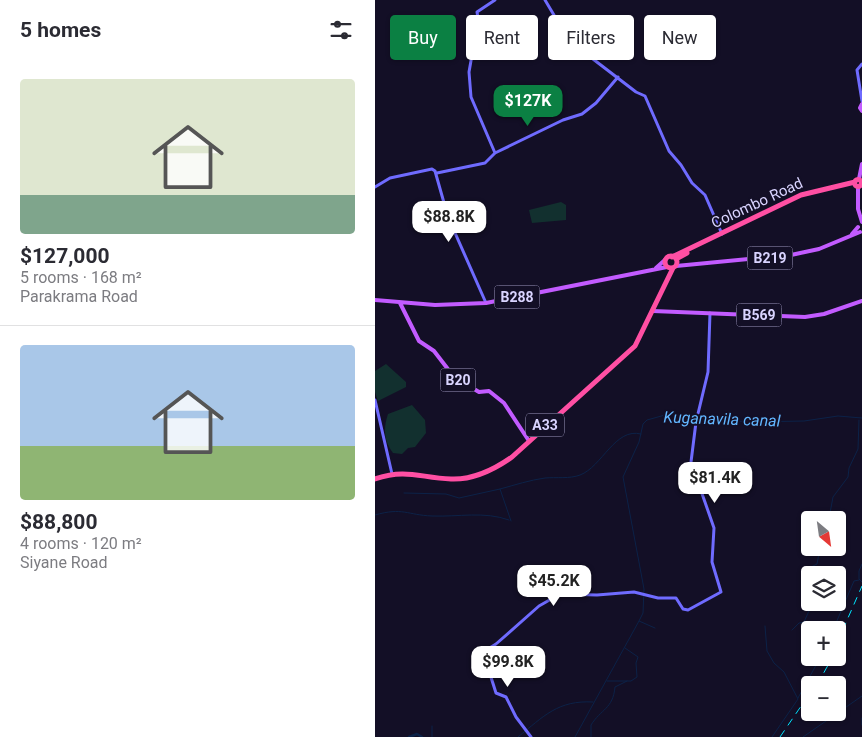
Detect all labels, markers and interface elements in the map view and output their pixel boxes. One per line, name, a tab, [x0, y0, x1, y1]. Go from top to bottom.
chip: Buy	[390, 15, 456, 60]
chip: Rent	[466, 15, 538, 60]
chip: Filters	[548, 15, 634, 60]
chip: New	[644, 15, 716, 60]
icon: filters	[327, 16, 355, 44]
text: 5 homes	[20, 18, 101, 42]
pin: $127K	[493, 84, 563, 127]
text: $127K	[505, 91, 551, 110]
icon: home	[143, 112, 233, 202]
street label: Colombo Road	[708, 174, 806, 232]
pin: $88.8K	[408, 200, 490, 243]
text: $88.8K	[423, 207, 475, 226]
text: $127,000	[20, 244, 110, 268]
road number: B219	[747, 247, 793, 270]
text: 5 rooms · 168 m²	[20, 268, 142, 287]
road number: B288	[495, 286, 539, 308]
text: Parakrama Road	[20, 287, 138, 306]
road number: B569	[737, 304, 781, 326]
road number: B20	[441, 368, 475, 392]
icon: home	[143, 377, 233, 467]
water label: Kuganavila canal	[663, 407, 781, 431]
road number: A33	[526, 414, 564, 436]
pin: $81.4K	[674, 462, 756, 504]
text: $81.4K	[689, 468, 741, 487]
text: $88,800	[20, 510, 97, 534]
north arrow	[801, 511, 846, 556]
map controls	[801, 511, 846, 721]
text: 4 rooms · 120 m²	[20, 534, 142, 553]
text: Siyane Road	[20, 553, 108, 572]
pin: $45.2K	[513, 564, 595, 607]
button: layers	[801, 566, 846, 611]
text: $45.2K	[528, 571, 580, 590]
button: +	[801, 621, 846, 666]
pin: $99.8K	[467, 646, 549, 688]
text: $99.8K	[482, 652, 534, 671]
button: −	[801, 676, 846, 721]

